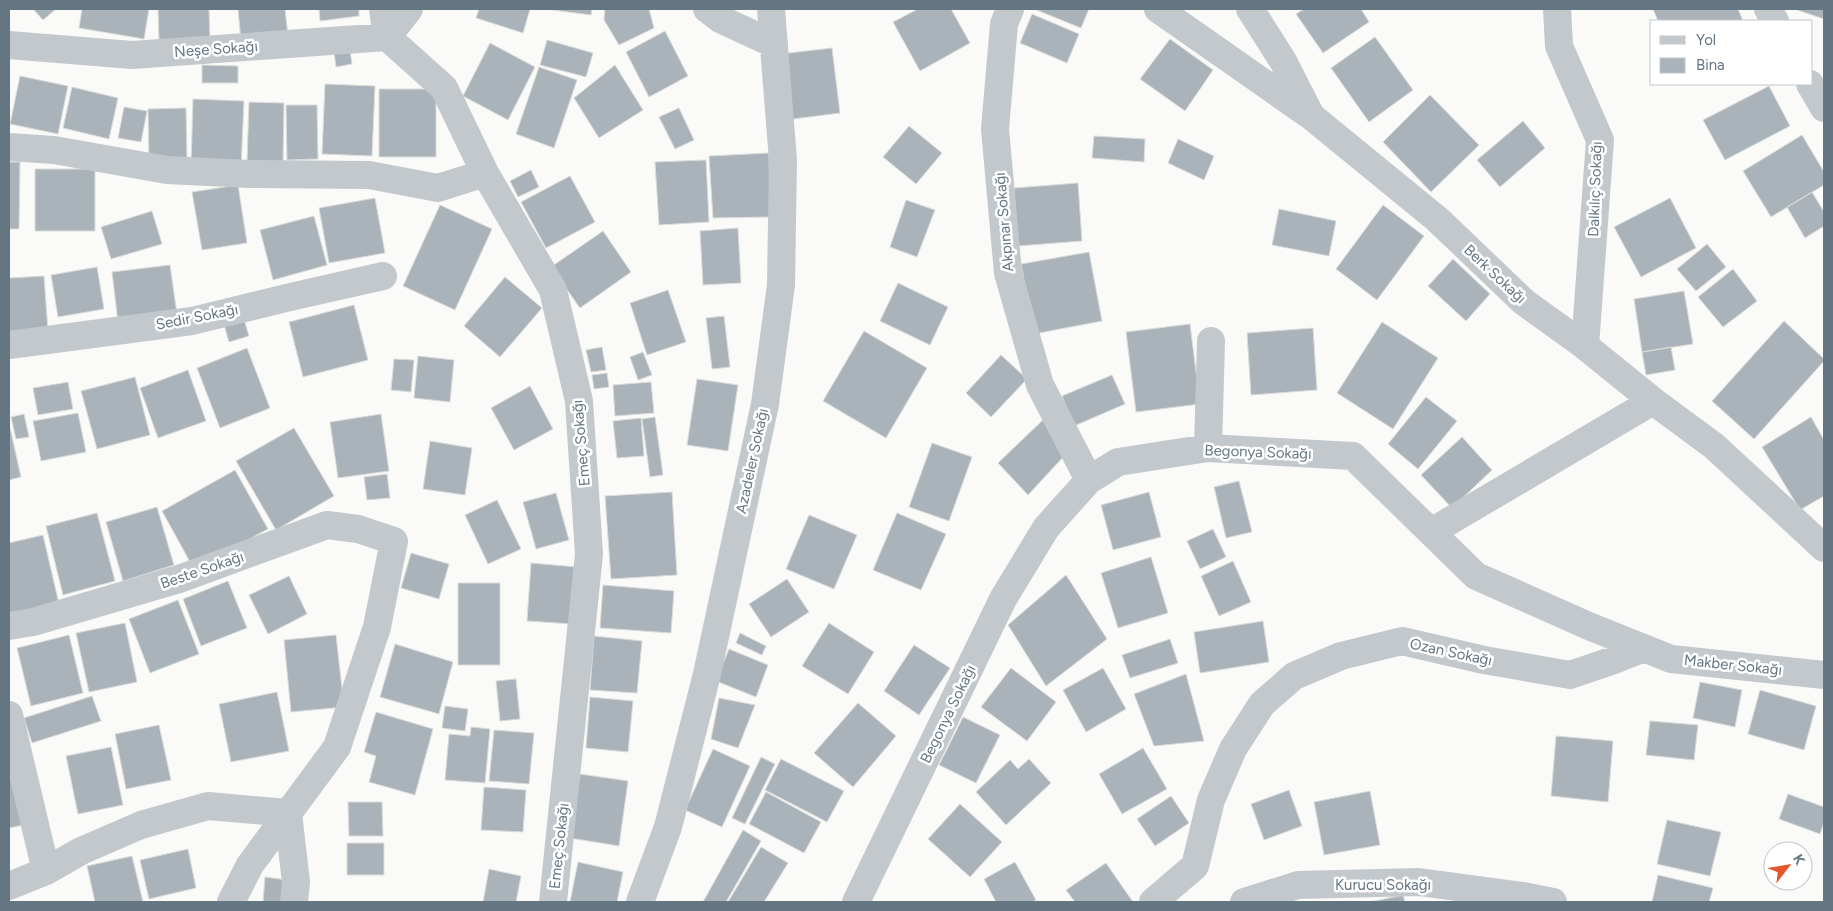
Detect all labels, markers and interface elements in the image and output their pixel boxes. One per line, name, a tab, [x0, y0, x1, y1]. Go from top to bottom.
legend	[1650, 20, 1813, 85]
text: Yol	[1696, 31, 1716, 49]
street label: Neşe Sokağı	[174, 37, 258, 61]
text: Bina	[1696, 56, 1725, 74]
street label: Dalkılıç Sokağı	[1584, 141, 1606, 237]
street label: Akpınar Sokağı	[991, 172, 1017, 272]
street label: Berk Sokağı	[1460, 241, 1530, 307]
street label: Sedir Sokağı	[154, 300, 240, 334]
street label: Emeç Sokağı	[568, 399, 594, 487]
street label: Azadeler Sokağı	[732, 407, 772, 515]
street label: Begonya Sokağı	[1204, 441, 1312, 463]
street label: Beste Sokağı	[158, 547, 246, 593]
street label: Ozan Sokağı	[1408, 634, 1494, 670]
street label: Makber Sokağı	[1683, 651, 1783, 679]
street label: Begonya Sokağı	[916, 662, 980, 766]
street label: Emeç Sokağı	[546, 802, 572, 890]
north arrow	[1763, 841, 1813, 891]
text: K	[1789, 851, 1809, 869]
street label: Kurucu Sokağı	[1335, 876, 1431, 894]

